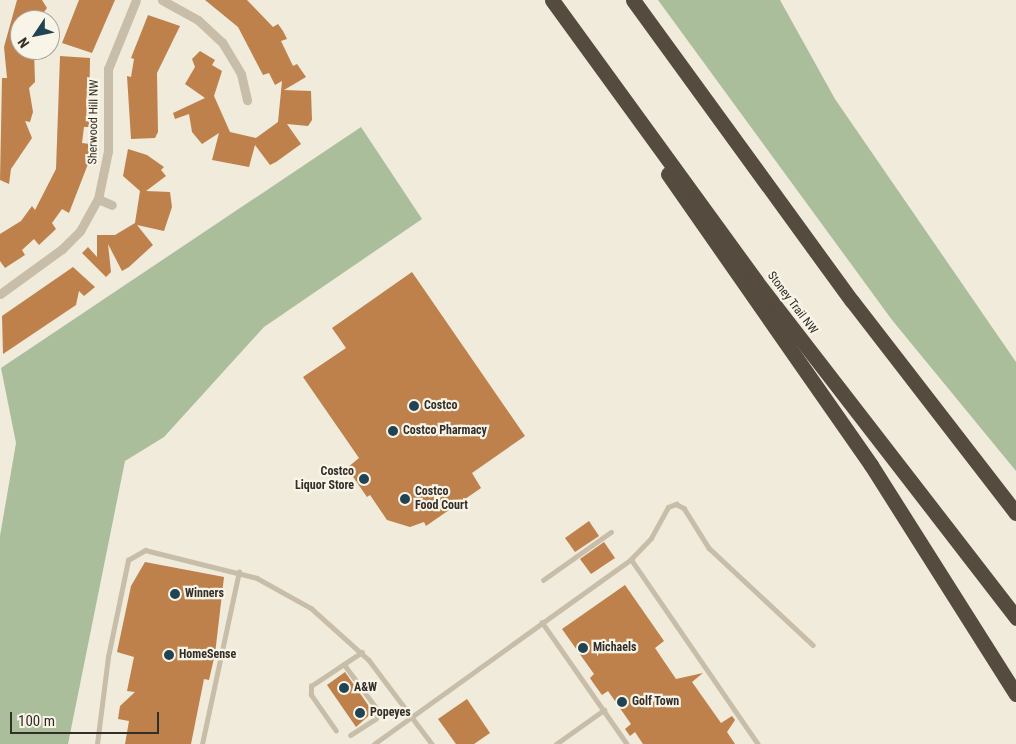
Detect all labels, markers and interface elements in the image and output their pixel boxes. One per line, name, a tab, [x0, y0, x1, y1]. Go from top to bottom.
north arrow	[10, 10, 60, 60]
text: N	[14, 35, 32, 51]
street label: Sherwood Hill NW	[86, 79, 102, 165]
street label: Stoney Trail NW	[764, 269, 820, 337]
place label: Costco	[424, 399, 457, 413]
marker: Costco	[408, 400, 420, 412]
place label: Costco Pharmacy	[403, 424, 487, 438]
marker: Costco Pharmacy	[387, 425, 399, 437]
place label: Costco Liquor Store	[295, 465, 354, 493]
marker: Costco Liquor Store	[358, 473, 370, 485]
place label: Costco Food Court	[415, 485, 468, 513]
marker: Costco Food Court	[399, 493, 411, 505]
place label: Winners	[185, 587, 224, 601]
marker: Winners	[169, 588, 181, 600]
place label: Michaels	[593, 641, 636, 655]
marker: Michaels	[577, 642, 589, 654]
place label: HomeSense	[179, 648, 236, 662]
marker: HomeSense	[163, 649, 175, 661]
place label: A&W	[354, 681, 377, 695]
marker: A&W	[338, 682, 350, 694]
place label: Golf Town	[632, 695, 680, 709]
marker: Golf Town	[616, 696, 628, 708]
scale bar	[12, 702, 161, 734]
place label: Popeyes	[370, 706, 411, 720]
marker: Popeyes	[354, 707, 366, 719]
text: 100 m	[18, 712, 55, 730]

